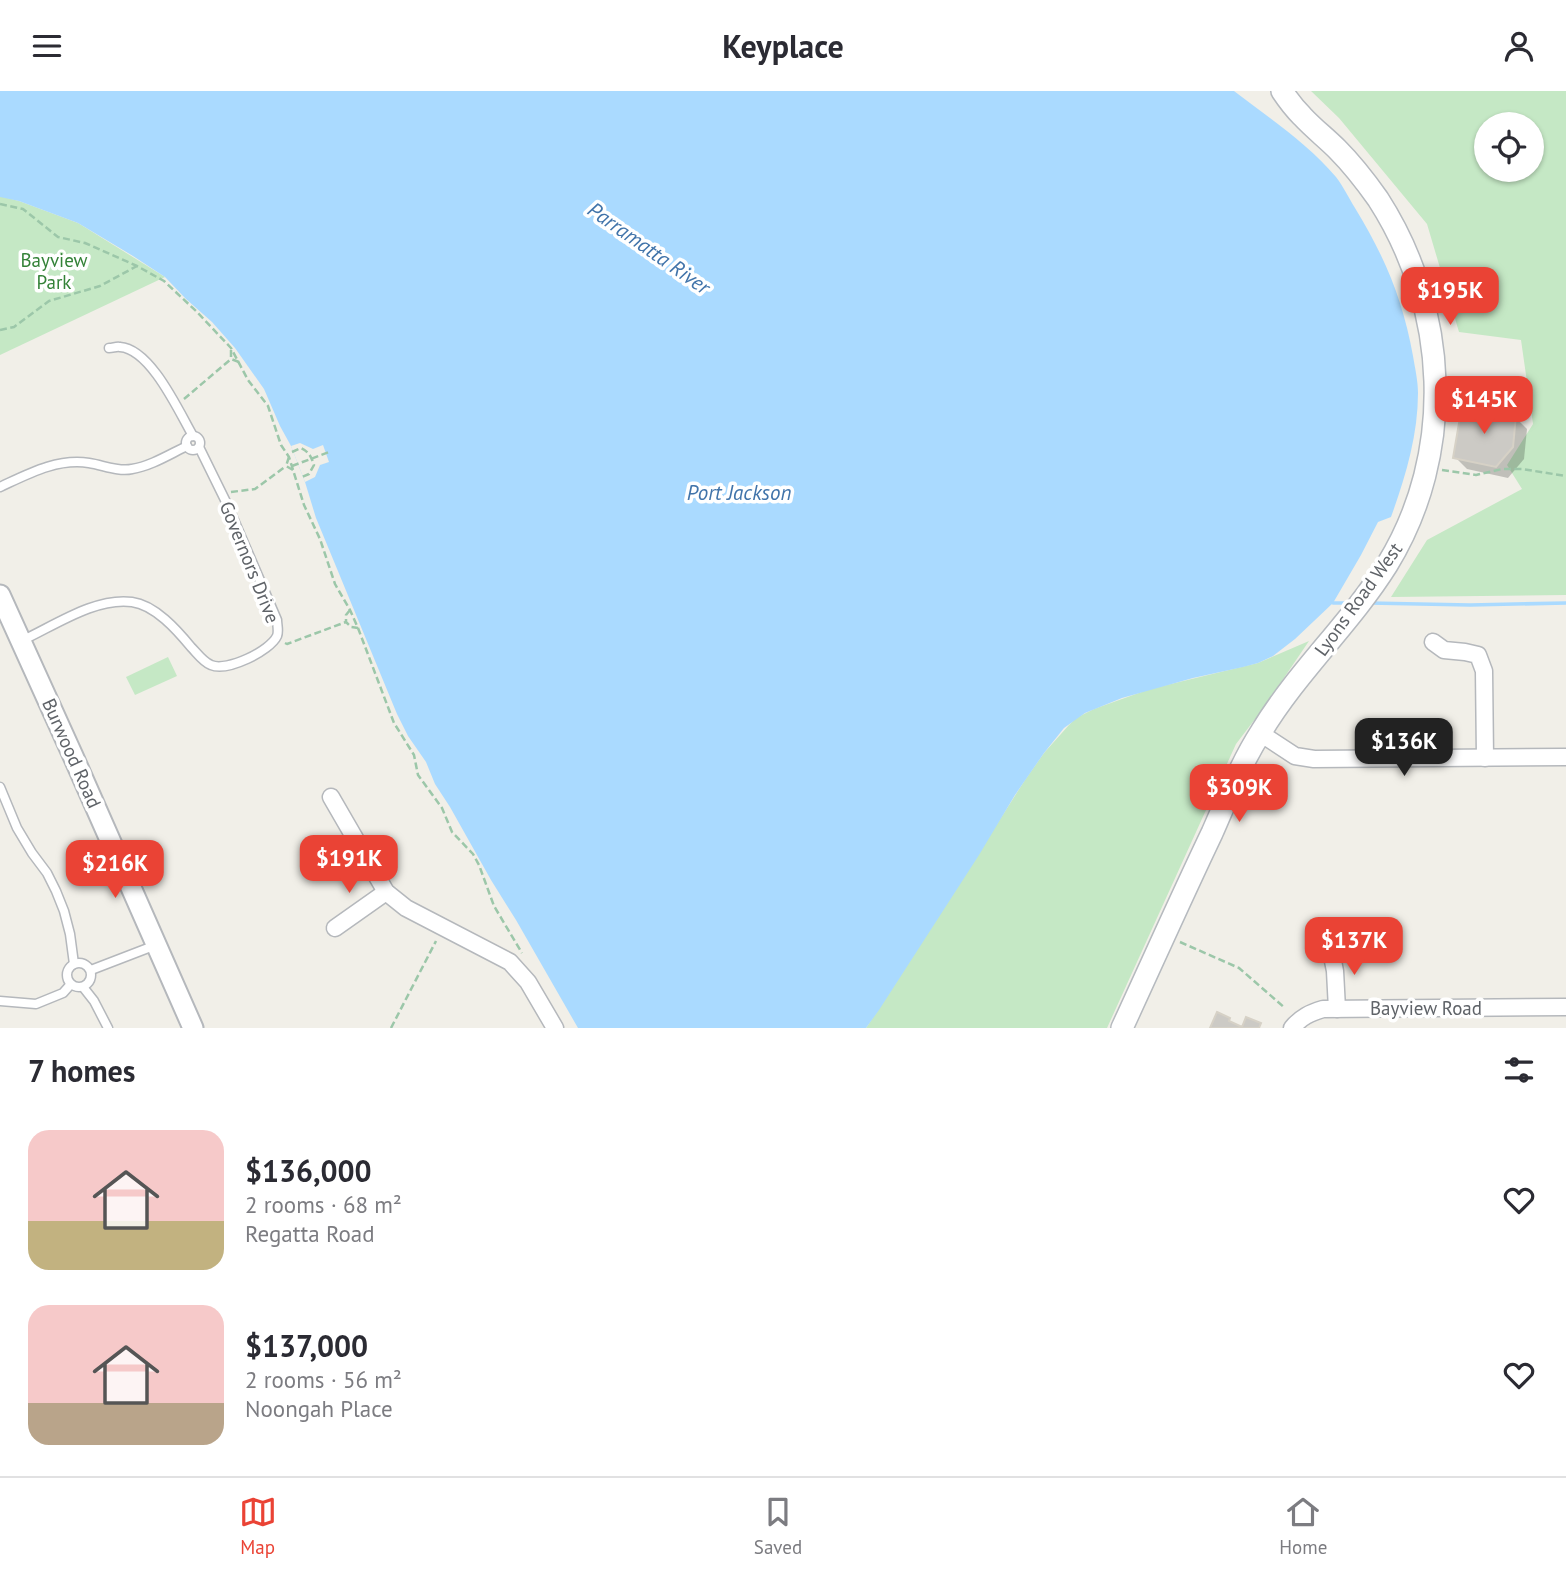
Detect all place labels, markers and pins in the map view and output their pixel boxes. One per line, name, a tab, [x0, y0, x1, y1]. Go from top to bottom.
pin: $195K	[1401, 267, 1499, 327]
pin: $145K	[1435, 377, 1533, 436]
pin: $136K	[1355, 719, 1453, 778]
pin: $309K	[1190, 765, 1288, 824]
pin: $191K	[300, 835, 398, 895]
pin: $216K	[66, 841, 164, 900]
pin: $137K	[1305, 917, 1403, 977]

